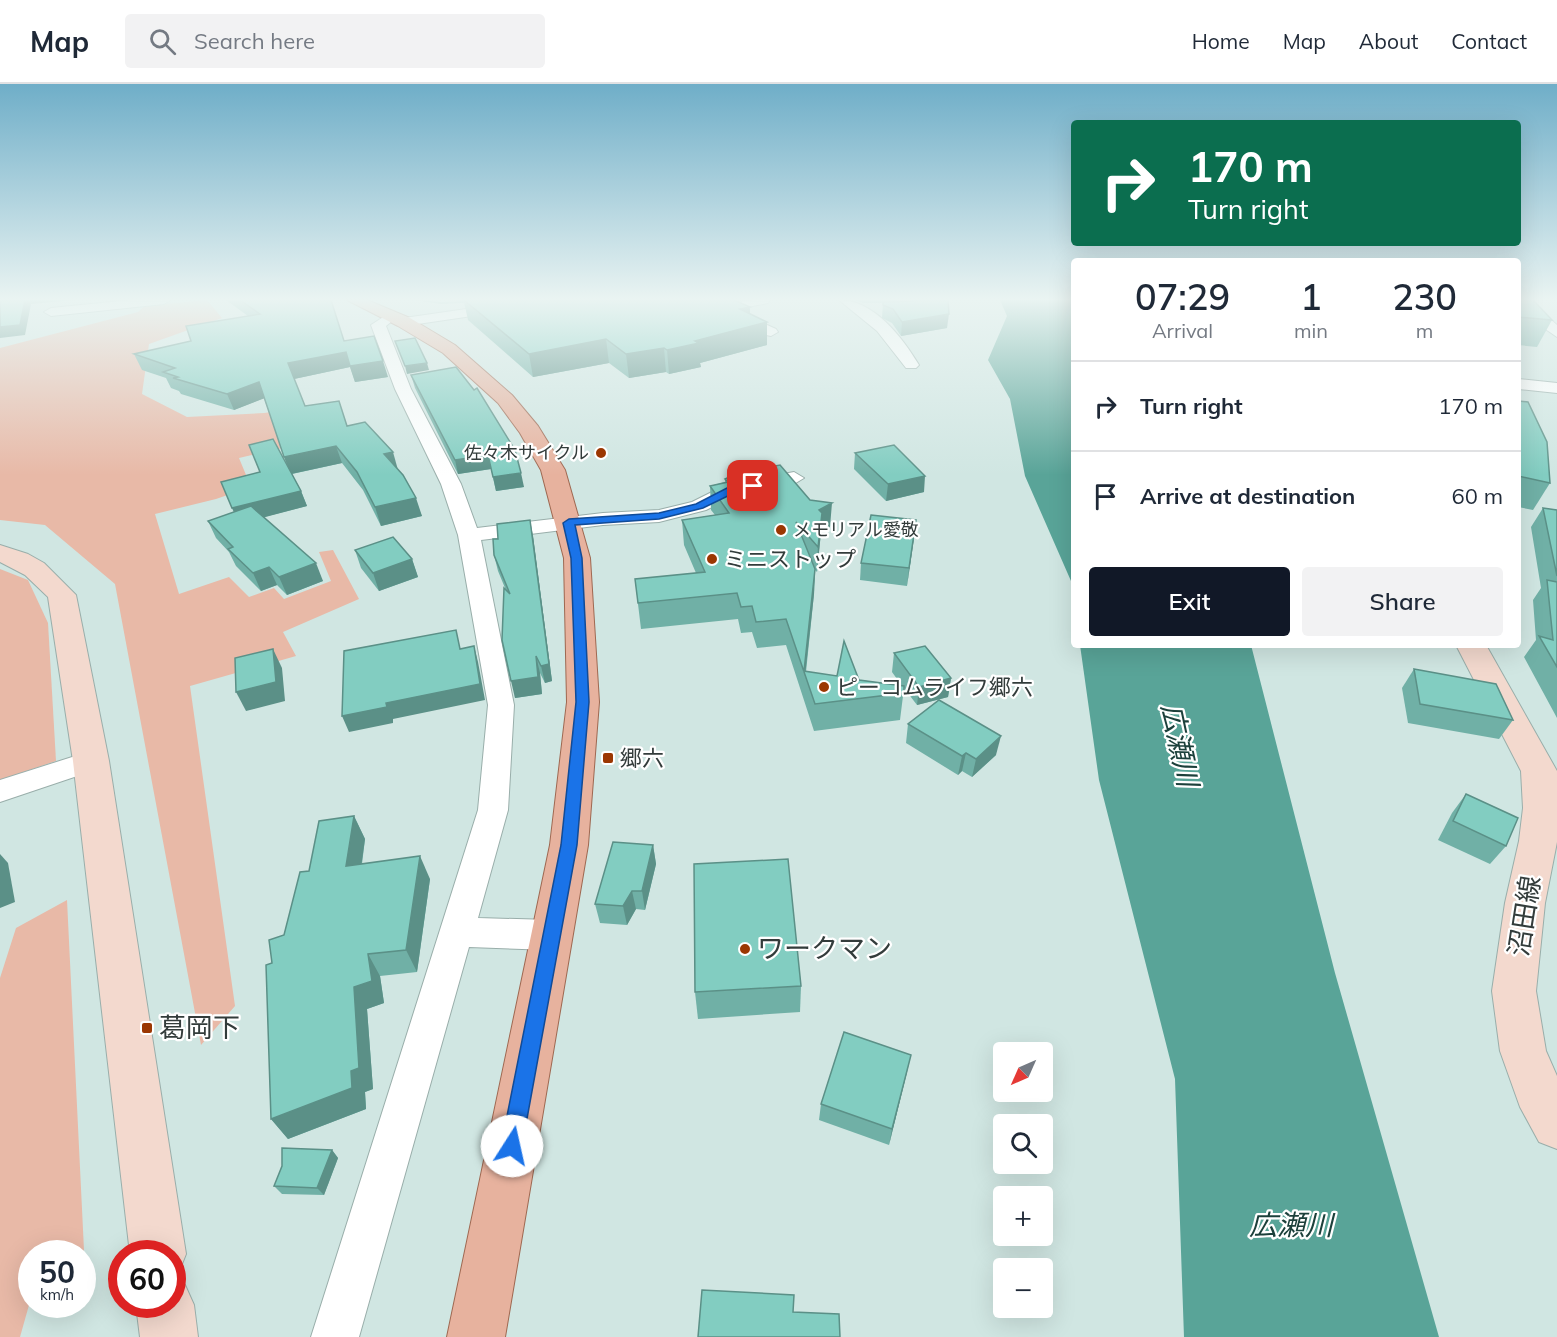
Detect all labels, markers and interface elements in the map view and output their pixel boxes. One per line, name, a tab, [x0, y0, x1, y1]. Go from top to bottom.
search box	[125, 14, 545, 68]
text: Map	[30, 24, 89, 59]
icon: search	[146, 25, 179, 58]
text: Search here	[194, 27, 315, 55]
text: Home	[1192, 28, 1250, 54]
text: Map	[1283, 28, 1326, 54]
text: About	[1359, 28, 1418, 54]
text: Contact	[1451, 28, 1527, 54]
text: 170 m	[1188, 140, 1313, 193]
icon: right	[1089, 144, 1167, 222]
text: Turn right	[1188, 192, 1308, 226]
text: 07:29	[1135, 274, 1230, 319]
text: 1	[1300, 274, 1322, 319]
text: 230	[1392, 274, 1457, 319]
text: Arrival	[1152, 318, 1213, 343]
text: min	[1294, 318, 1328, 343]
text: m	[1416, 318, 1433, 343]
icon: right	[1089, 390, 1122, 423]
text: Turn right	[1140, 392, 1243, 420]
text: 170 m	[1438, 392, 1503, 420]
place label: 佐々木サイクル	[464, 441, 589, 464]
marker: 佐々木サイクル	[594, 446, 608, 460]
pin	[727, 460, 778, 511]
icon: arrive	[736, 469, 769, 502]
icon: arrive	[1089, 480, 1122, 513]
text: Arrive at destination	[1140, 482, 1355, 510]
text: 60 m	[1452, 482, 1503, 510]
place label: メモリアル愛敬	[793, 518, 919, 541]
marker: メモリアル愛敬	[774, 523, 788, 537]
place label: ミニストップ	[724, 545, 856, 573]
marker: ミニストップ	[705, 552, 719, 566]
button: Exit	[1089, 567, 1290, 636]
button: Share	[1302, 567, 1503, 636]
place label: ピーコムライフ郷六	[836, 673, 1033, 701]
marker: ピーコムライフ郷六	[817, 680, 831, 694]
water label: 広瀬川	[1155, 700, 1207, 793]
place label: 郷六	[620, 744, 664, 772]
marker: 郷六	[601, 751, 615, 765]
street label: 沼田線	[1501, 873, 1547, 959]
place label: ワークマン	[757, 931, 892, 965]
marker: ワークマン	[738, 942, 752, 956]
place label: 葛岡下	[159, 1010, 240, 1044]
marker: 葛岡下	[140, 1021, 154, 1035]
north arrow	[993, 1042, 1053, 1102]
map controls	[993, 1042, 1053, 1318]
position arrow	[480, 1114, 544, 1178]
button: search	[993, 1114, 1053, 1174]
button: +	[993, 1186, 1053, 1246]
water label: 広瀬川	[1249, 1207, 1336, 1242]
speed limit sign: 60	[108, 1240, 186, 1318]
text: 50	[39, 1253, 75, 1291]
button: −	[993, 1258, 1053, 1318]
text: km/h	[40, 1285, 74, 1304]

